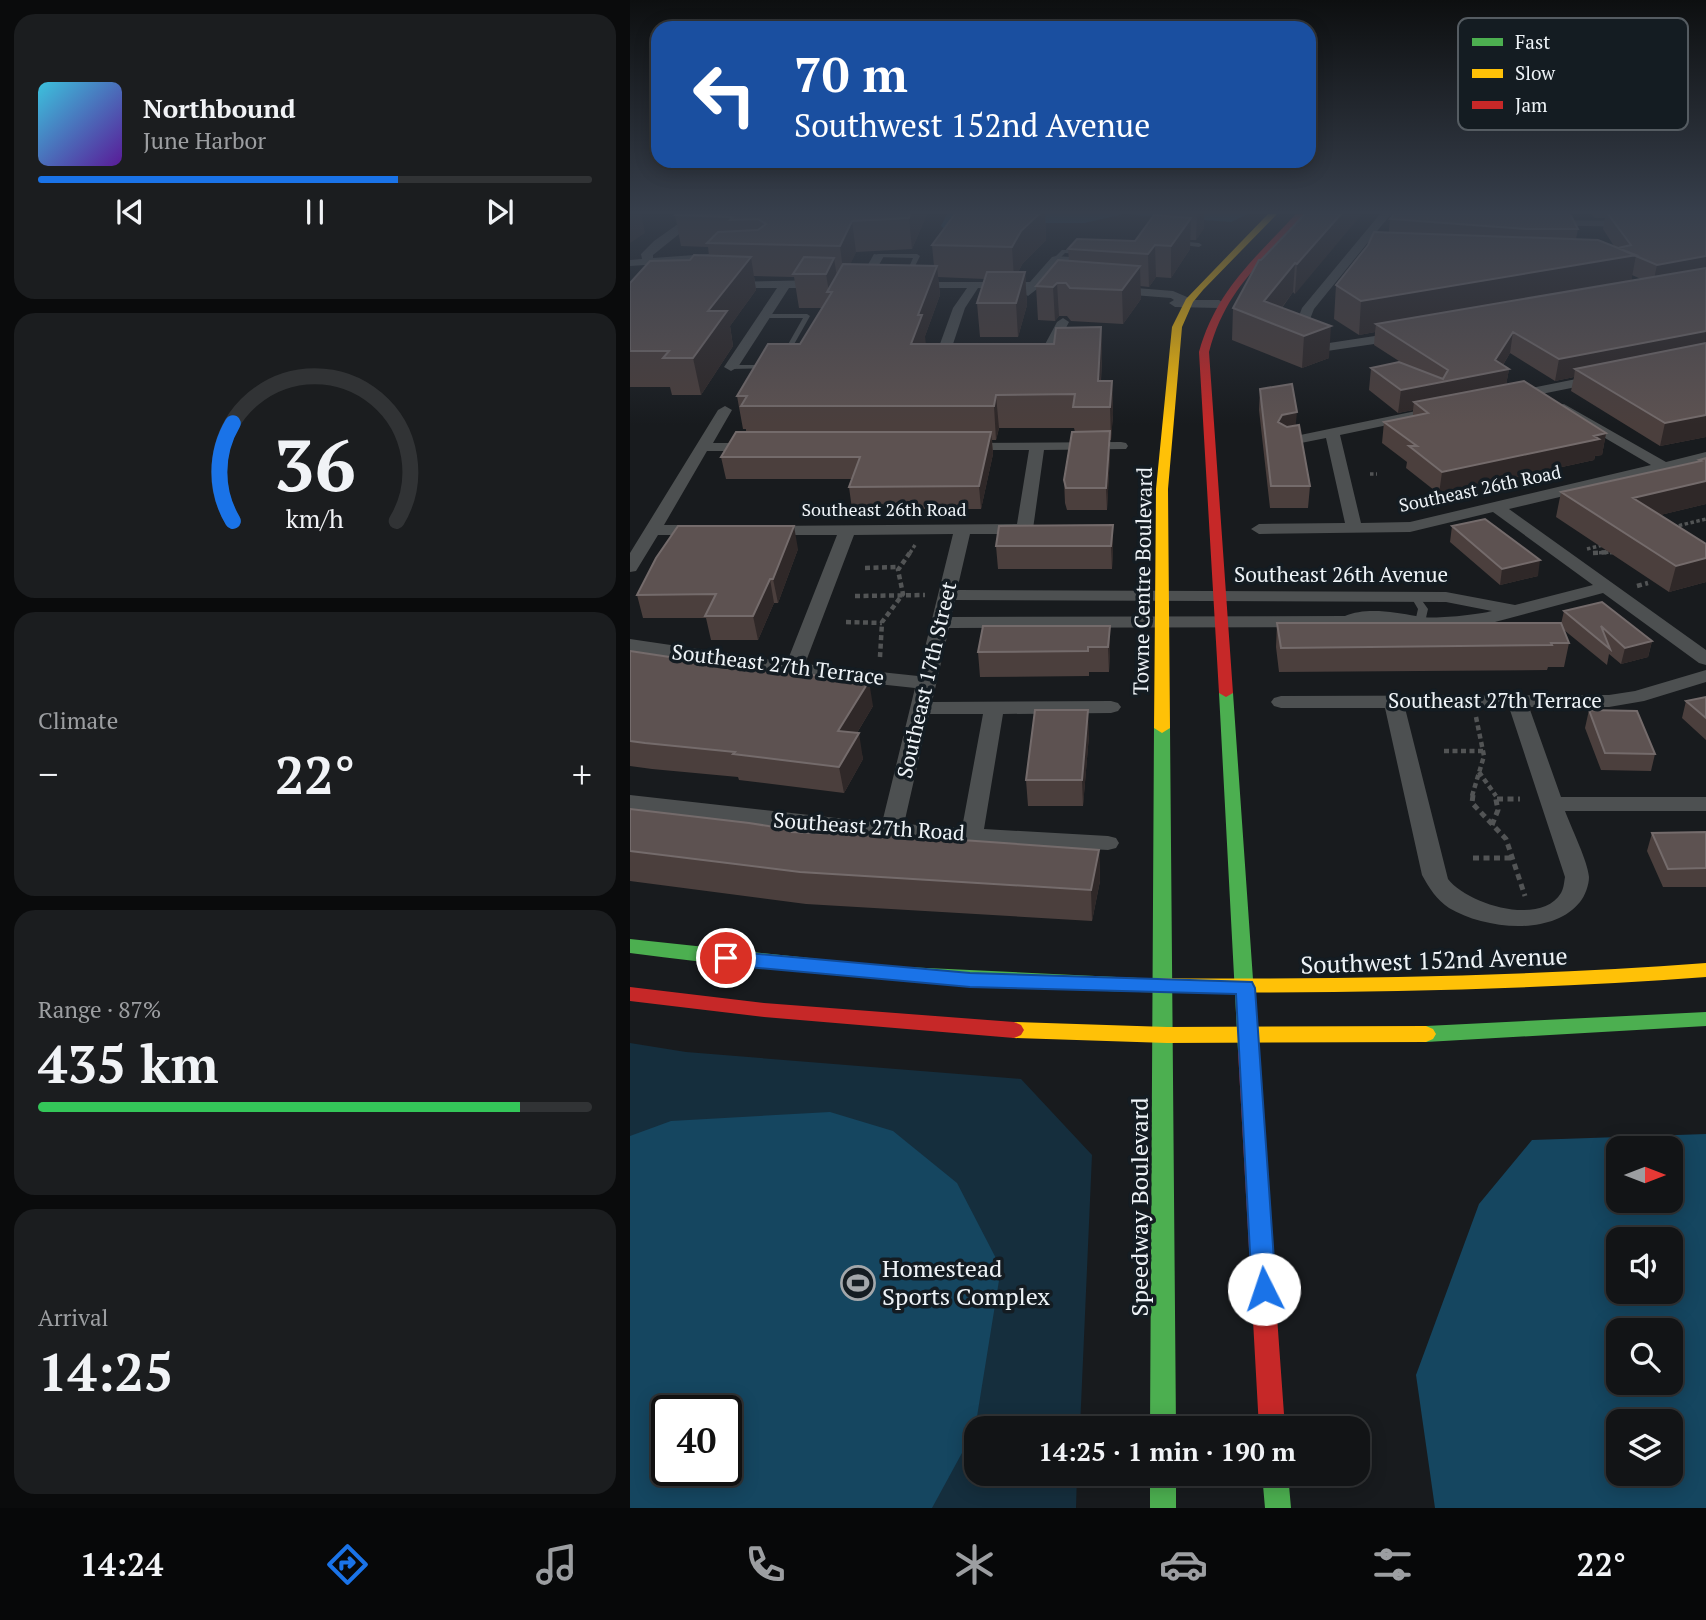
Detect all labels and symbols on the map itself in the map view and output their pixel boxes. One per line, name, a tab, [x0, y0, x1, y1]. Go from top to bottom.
legend	[1458, 18, 1688, 130]
text: Fast	[1515, 29, 1550, 54]
text: Slow	[1515, 60, 1556, 85]
text: Jam	[1515, 92, 1548, 117]
street label: Southeast 26th Road	[1397, 459, 1563, 517]
street label: Towne Centre Boulevard	[1126, 466, 1158, 695]
street label: Southeast 26th Road	[801, 497, 967, 521]
street label: Southeast 26th Avenue	[1234, 560, 1448, 588]
street label: Southeast 17th Street	[890, 579, 962, 781]
street label: Southeast 27th Terrace	[670, 637, 886, 691]
street label: Southeast 27th Terrace	[1388, 686, 1602, 714]
street label: Southeast 27th Road	[772, 805, 966, 847]
pin	[696, 928, 756, 988]
street label: Southwest 152nd Avenue	[1300, 939, 1568, 981]
street label: Speedway Boulevard	[1123, 1098, 1155, 1316]
north arrow	[1606, 1136, 1684, 1213]
place label: Homestead Sports Complex	[882, 1252, 1050, 1312]
position arrow	[1227, 1252, 1301, 1326]
sports icon: Homestead Sports Complex	[839, 1264, 877, 1302]
speed limit sign: 40	[651, 1395, 742, 1486]

